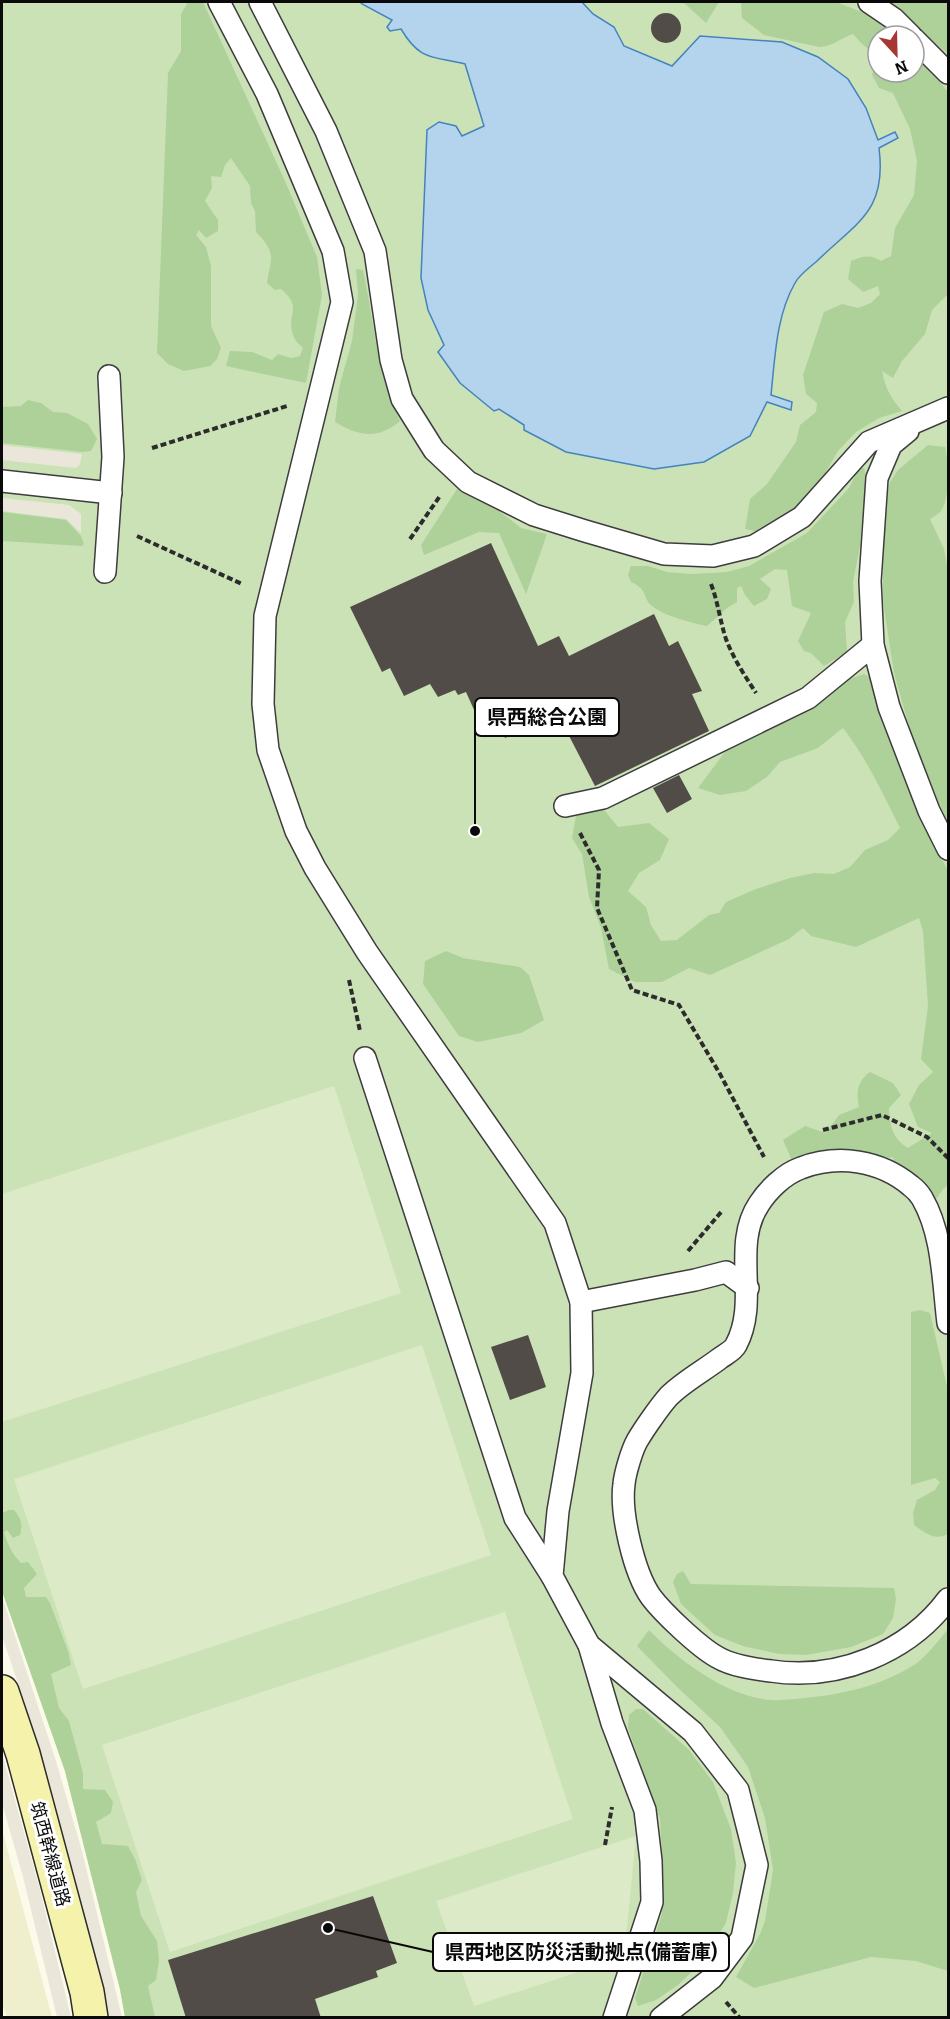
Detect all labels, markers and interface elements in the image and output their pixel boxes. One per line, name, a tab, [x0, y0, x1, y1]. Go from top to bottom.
north arrow	[866, 24, 926, 84]
text: N	[892, 56, 911, 79]
callout: 県西総合公園	[475, 698, 619, 736]
text: 県西総合公園	[487, 705, 607, 729]
street label: 筑西幹線道路	[25, 1799, 75, 1909]
callout: 県西地区防災活動拠点(備蓄庫)	[433, 1933, 729, 1971]
text: 県西地区防災活動拠点(備蓄庫)	[445, 1940, 717, 1964]

